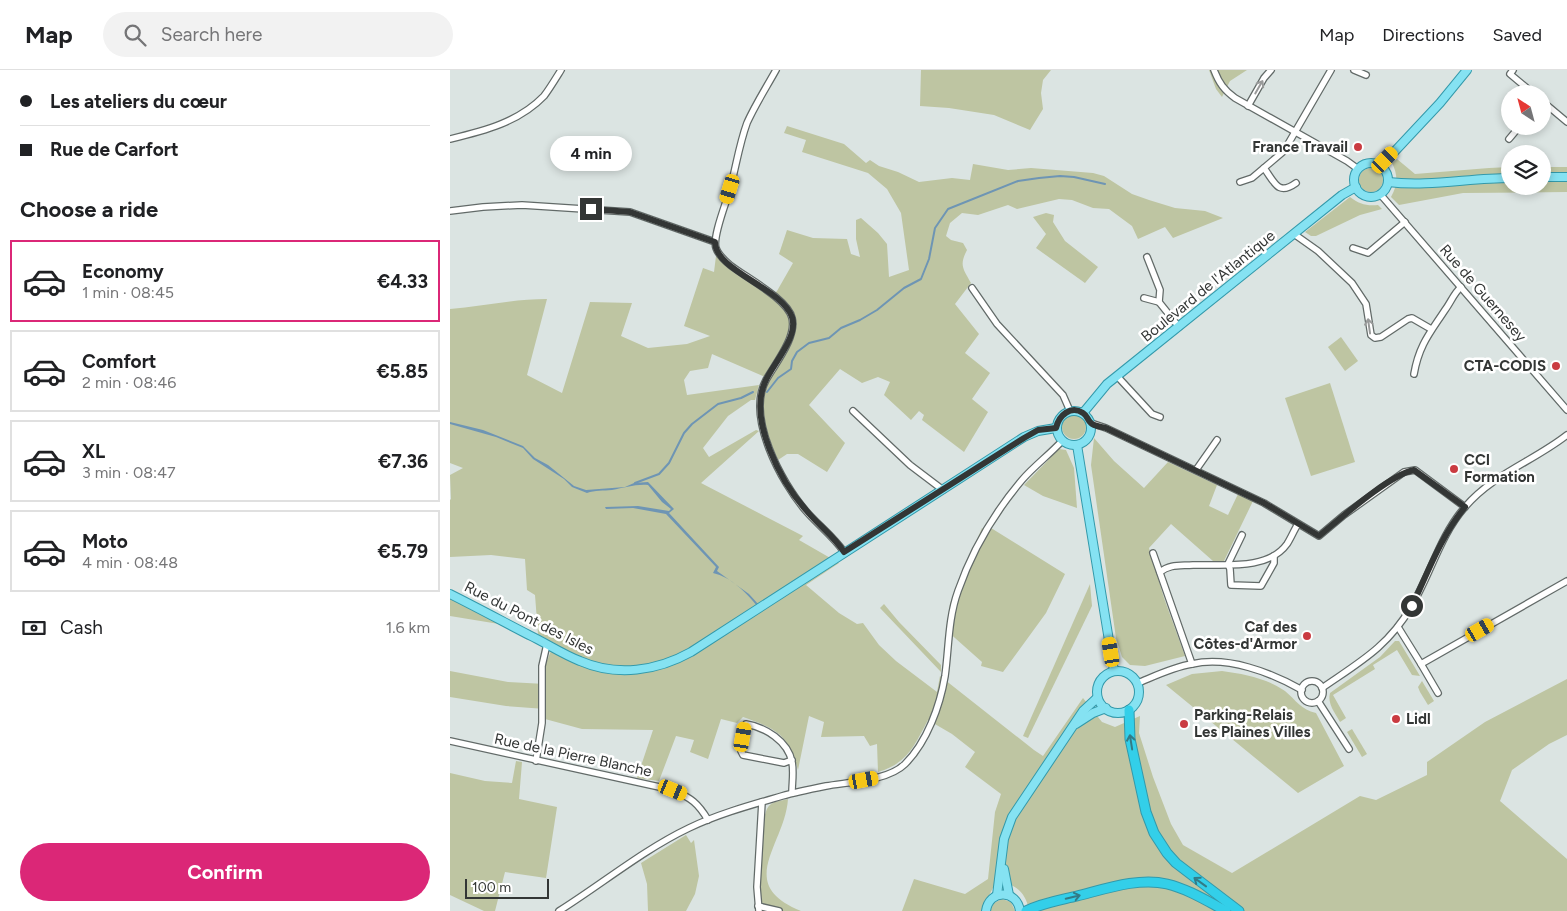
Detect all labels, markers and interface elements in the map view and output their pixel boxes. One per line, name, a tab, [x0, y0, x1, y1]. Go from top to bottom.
search box	[103, 12, 453, 57]
text: Map	[25, 20, 73, 49]
icon: search	[121, 21, 149, 49]
text: Search here	[161, 23, 262, 46]
text: Map	[1319, 24, 1354, 46]
text: Directions	[1382, 24, 1464, 46]
text: Saved	[1492, 24, 1542, 46]
one-way arrow	[1254, 81, 1264, 95]
north arrow	[1501, 85, 1551, 135]
map controls	[1501, 85, 1551, 195]
text: Les ateliers du cœur	[50, 90, 227, 113]
callout: 4 min	[550, 136, 632, 172]
text: Rue de Carfort	[50, 138, 179, 161]
place label: France Travail	[1252, 138, 1348, 156]
marker: France Travail	[1352, 141, 1364, 153]
text: 4 min	[570, 144, 612, 163]
car	[1369, 144, 1400, 176]
button: layers	[1501, 145, 1551, 195]
car	[718, 172, 741, 206]
text: Choose a ride	[20, 196, 158, 223]
route end	[580, 198, 602, 220]
street label: Boulevard de l'Atlantique	[1137, 226, 1279, 346]
street label: Rue de Guernesey	[1436, 241, 1530, 345]
icon: car	[22, 259, 67, 304]
text: Economy	[82, 260, 164, 283]
text: €4.33	[377, 270, 428, 293]
text: 1 min · 08:45	[82, 283, 174, 302]
one-way arrow	[1364, 318, 1374, 334]
icon: car	[22, 349, 67, 394]
text: Comfort	[82, 350, 157, 373]
place label: CTA-CODIS	[1464, 357, 1546, 375]
text: €5.85	[376, 360, 428, 383]
marker: CTA-CODIS	[1550, 360, 1562, 372]
text: 2 min · 08:46	[82, 373, 176, 392]
icon: car	[22, 439, 67, 484]
text: XL	[82, 440, 105, 463]
text: €7.36	[378, 450, 428, 473]
place label: CCI Formation	[1464, 451, 1535, 486]
text: 3 min · 08:47	[82, 463, 176, 482]
marker: CCI Formation	[1448, 463, 1460, 475]
icon: car	[22, 529, 67, 574]
text: Moto	[82, 530, 128, 553]
text: €5.79	[377, 540, 428, 563]
text: 4 min · 08:48	[82, 553, 178, 572]
street label: Rue du Pont des Isles	[461, 578, 597, 658]
route start	[1401, 595, 1423, 617]
icon: cash	[20, 614, 48, 642]
text: Cash	[60, 616, 103, 639]
car	[1463, 616, 1496, 644]
text: 1.6 km	[386, 618, 430, 637]
place label: Caf des Côtes-d'Armor	[1194, 618, 1297, 653]
marker: Caf des Côtes-d'Armor	[1301, 630, 1313, 642]
car	[1101, 636, 1120, 668]
place label: Parking-Relais Les Plaines Villes	[1194, 706, 1310, 741]
place label: Lidl	[1406, 710, 1431, 728]
marker: Lidl	[1390, 713, 1402, 725]
marker: Parking-Relais Les Plaines Villes	[1178, 718, 1190, 730]
car	[733, 721, 752, 753]
street label: Rue de la Pierre Blanche	[493, 730, 653, 780]
one-way arrow	[1126, 734, 1136, 750]
car	[847, 770, 880, 790]
car	[656, 777, 689, 803]
button: Confirm	[20, 843, 430, 901]
scale bar	[465, 876, 549, 899]
one-way arrow	[1193, 877, 1207, 887]
text: 100 m	[472, 879, 511, 896]
one-way arrow	[1064, 892, 1080, 901]

